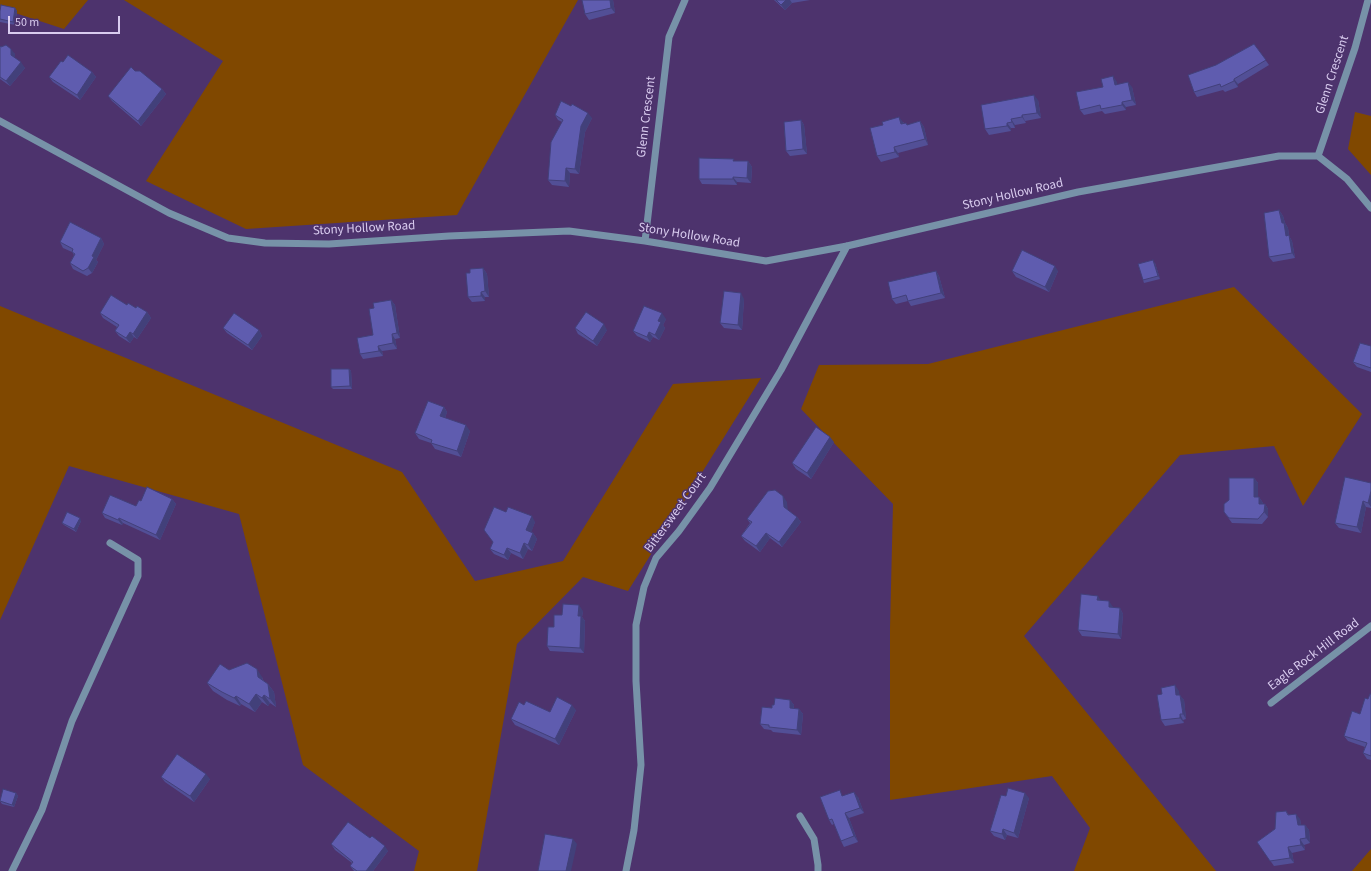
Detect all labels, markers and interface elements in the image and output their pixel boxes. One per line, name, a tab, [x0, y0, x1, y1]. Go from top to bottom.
scale bar	[10, 8, 122, 34]
text: 50 m	[15, 14, 39, 31]
street label: Glenn Crescent	[1313, 34, 1353, 116]
street label: Glenn Crescent	[634, 75, 660, 159]
street label: Stony Hollow Road	[961, 176, 1065, 214]
street label: Stony Hollow Road	[312, 219, 416, 239]
street label: Stony Hollow Road	[637, 220, 741, 252]
street label: Bittersweet Court	[642, 470, 710, 556]
street label: Eagle Rock Hill Road	[1265, 616, 1363, 694]

